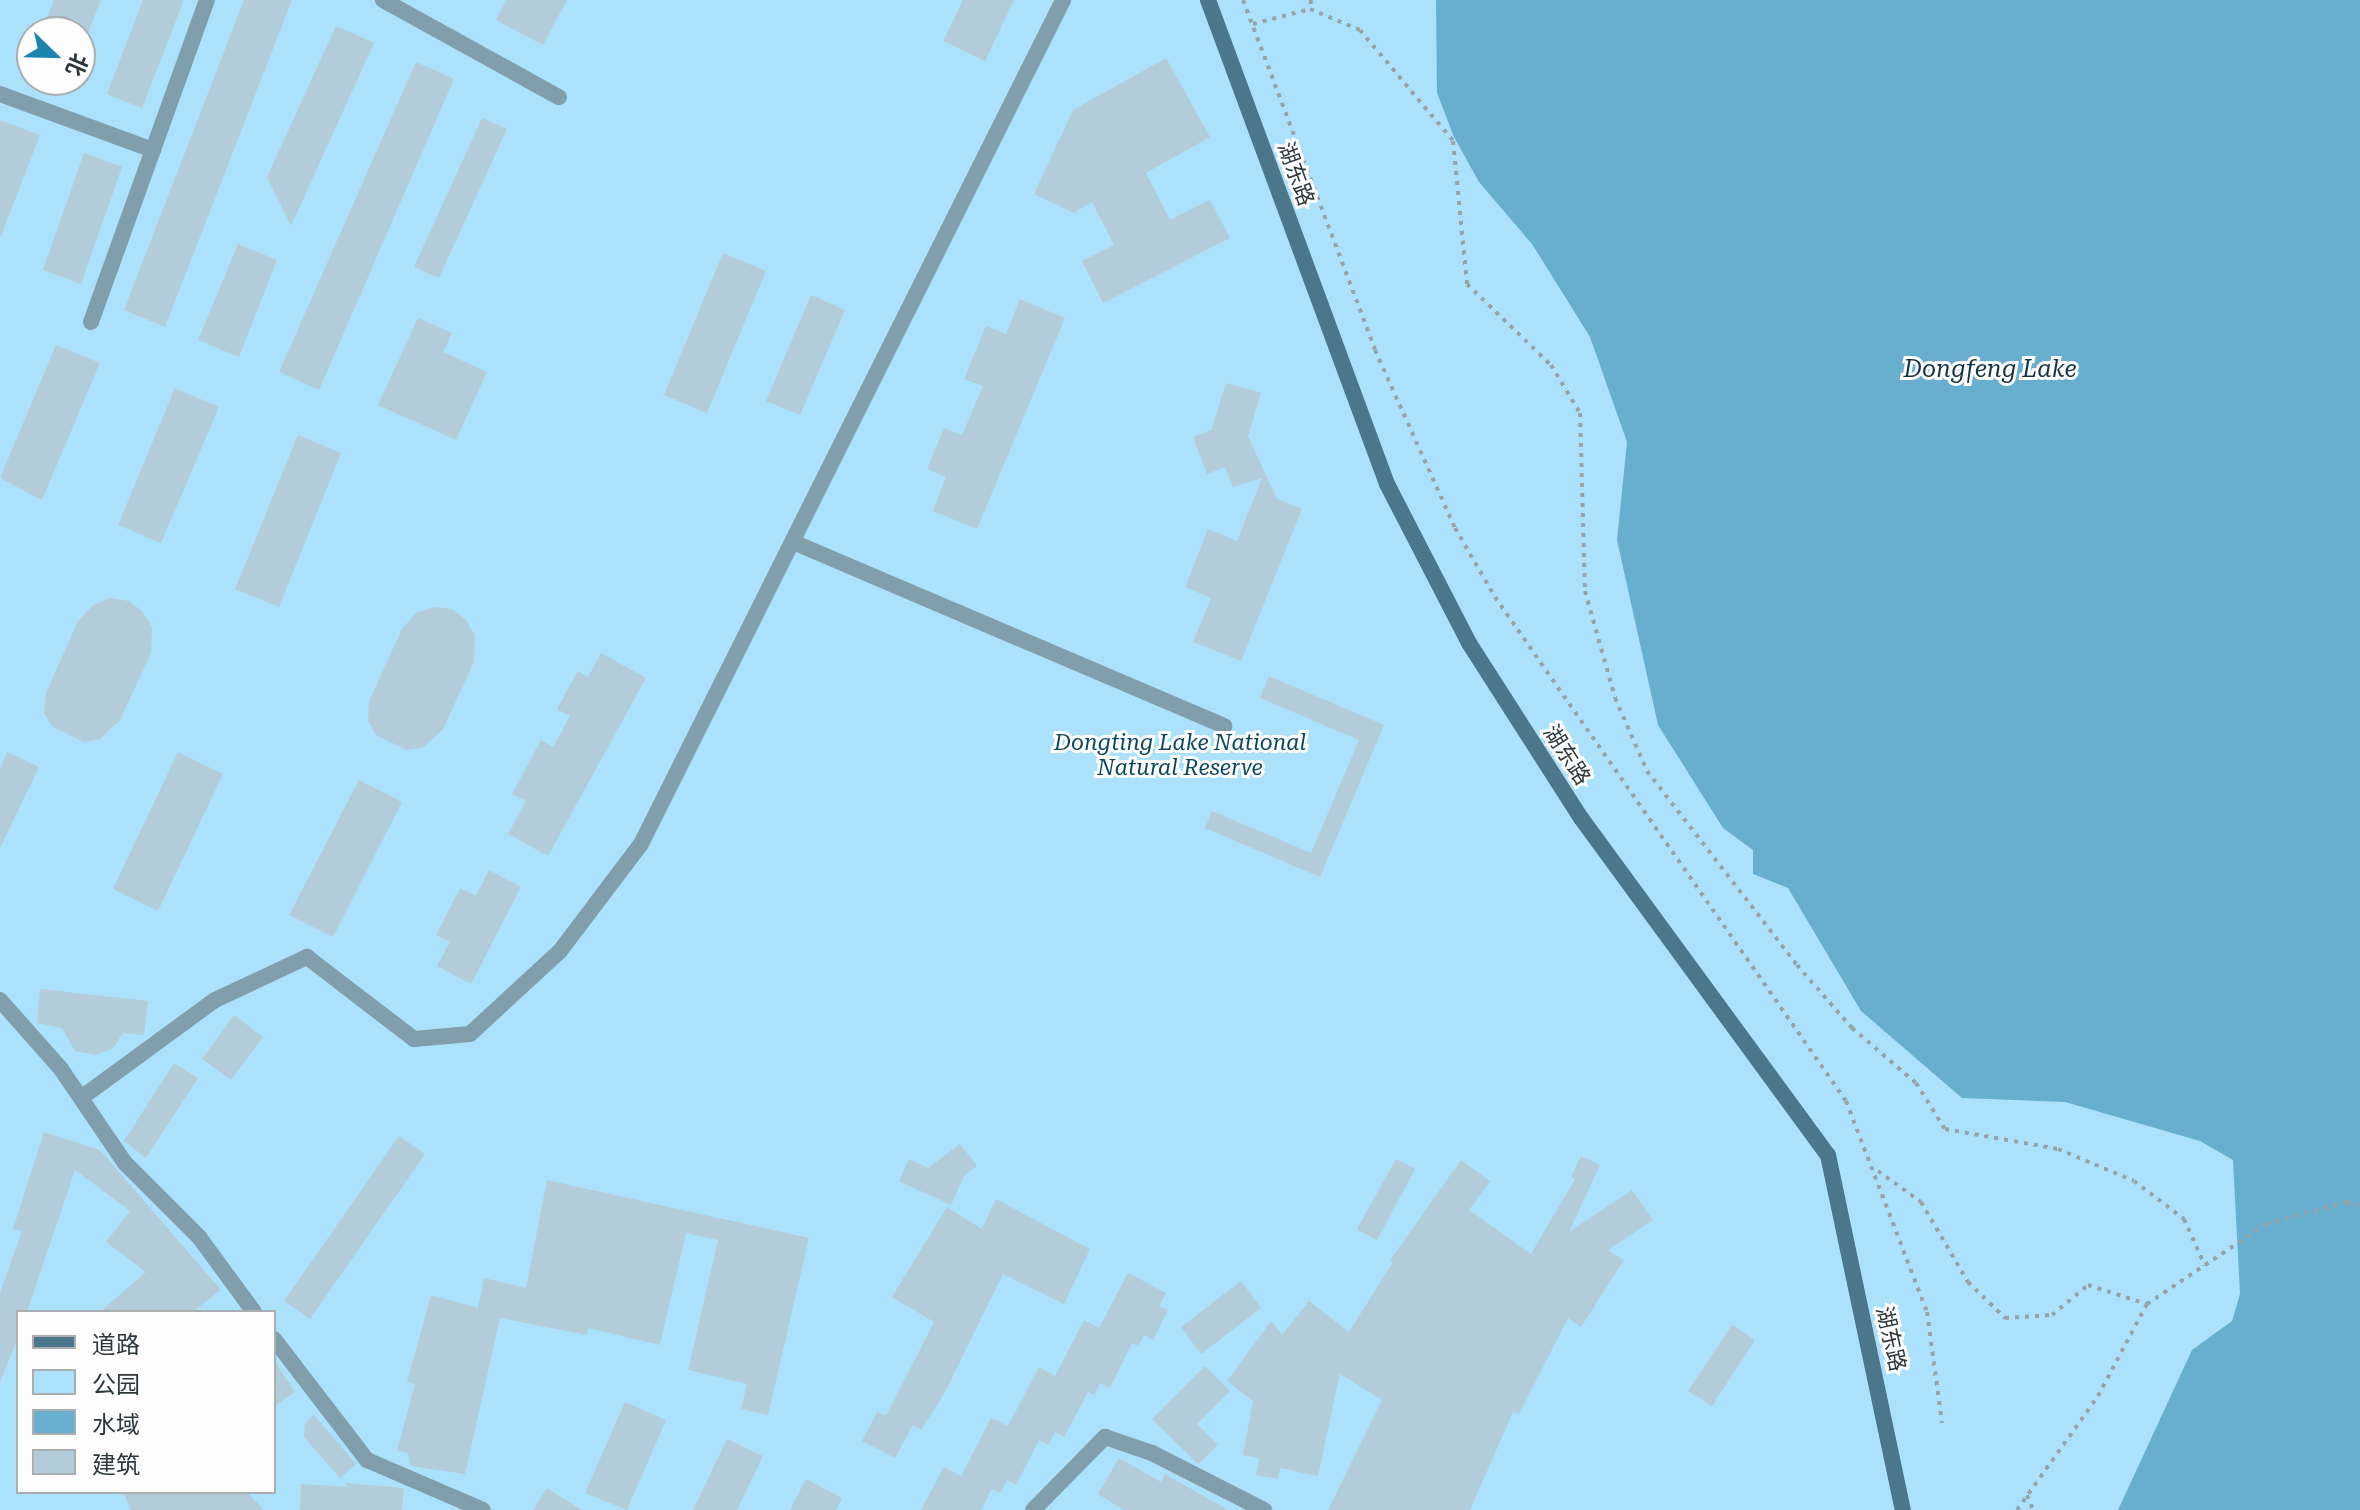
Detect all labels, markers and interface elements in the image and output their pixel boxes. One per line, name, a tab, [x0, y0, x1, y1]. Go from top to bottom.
north arrow	[16, 16, 96, 96]
text: 北	[61, 50, 93, 80]
street label: 湖东路	[1272, 138, 1320, 210]
water label: Dongfeng Lake	[1903, 356, 2077, 384]
street label: 湖东路	[1538, 720, 1596, 790]
park label: Dongting Lake National Natural Reserve	[1054, 729, 1306, 780]
street label: 湖东路	[1871, 1304, 1911, 1374]
legend	[16, 1310, 276, 1494]
text: 道路	[92, 1331, 140, 1359]
text: 公园	[92, 1371, 140, 1399]
text: 水域	[92, 1411, 140, 1439]
text: 建筑	[92, 1451, 140, 1479]

